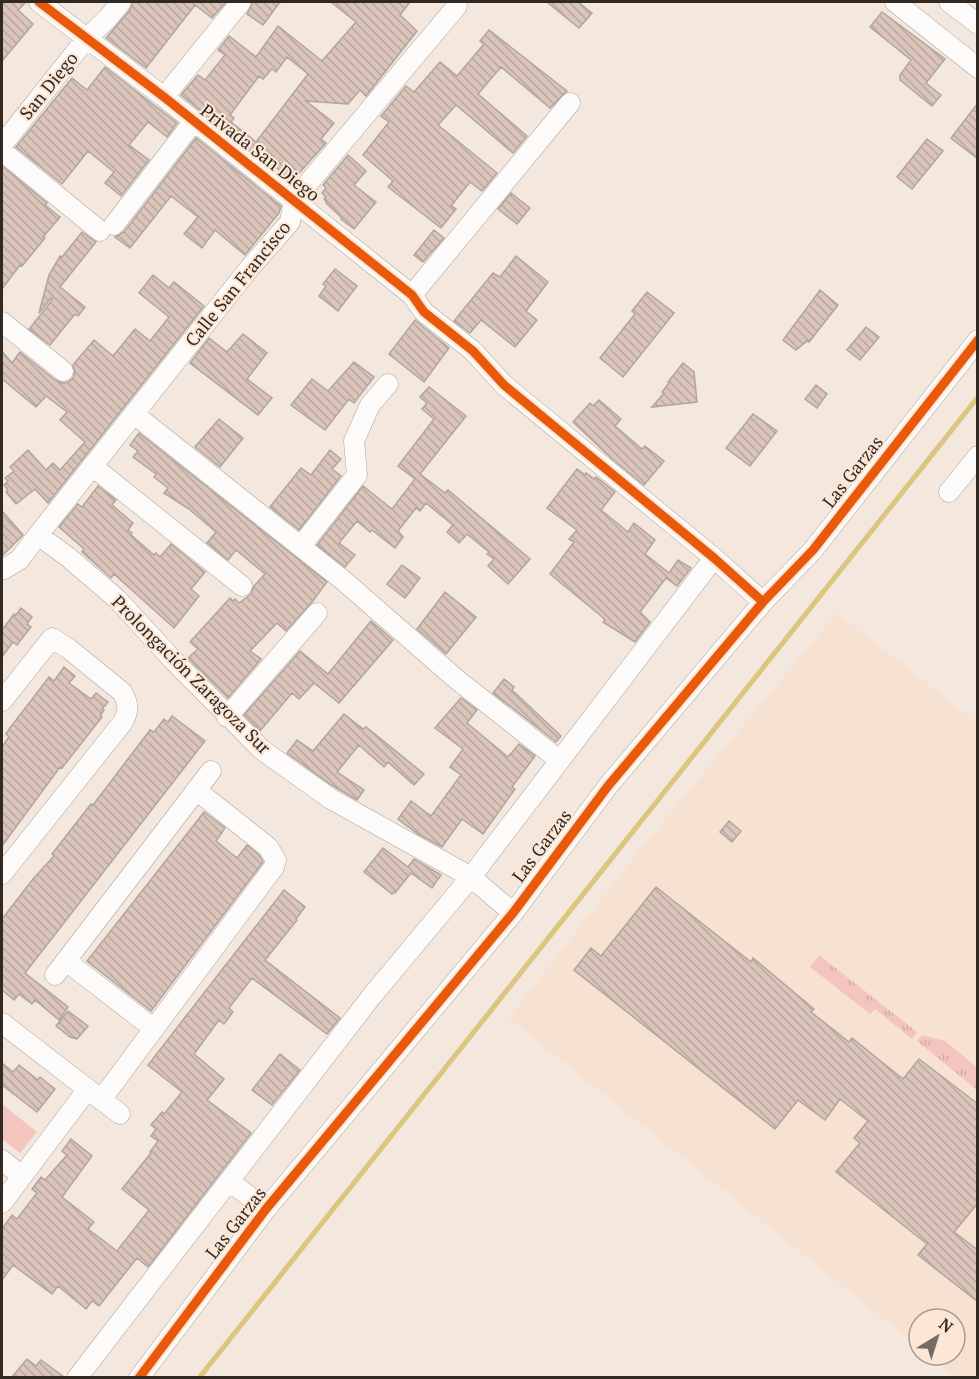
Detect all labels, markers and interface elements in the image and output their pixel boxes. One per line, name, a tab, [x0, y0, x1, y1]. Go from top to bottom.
street label: San Diego	[14, 47, 83, 124]
street label: Privada San Diego	[196, 98, 325, 206]
street label: Calle San Francisco	[179, 216, 295, 351]
street label: Las Garzas	[817, 430, 888, 512]
street label: Prolongación Zaragoza Sur	[107, 590, 276, 759]
street label: Las Garzas	[506, 804, 576, 887]
street label: Las Garzas	[200, 1181, 271, 1263]
north arrow	[907, 1307, 967, 1367]
text: N	[935, 1313, 958, 1338]

